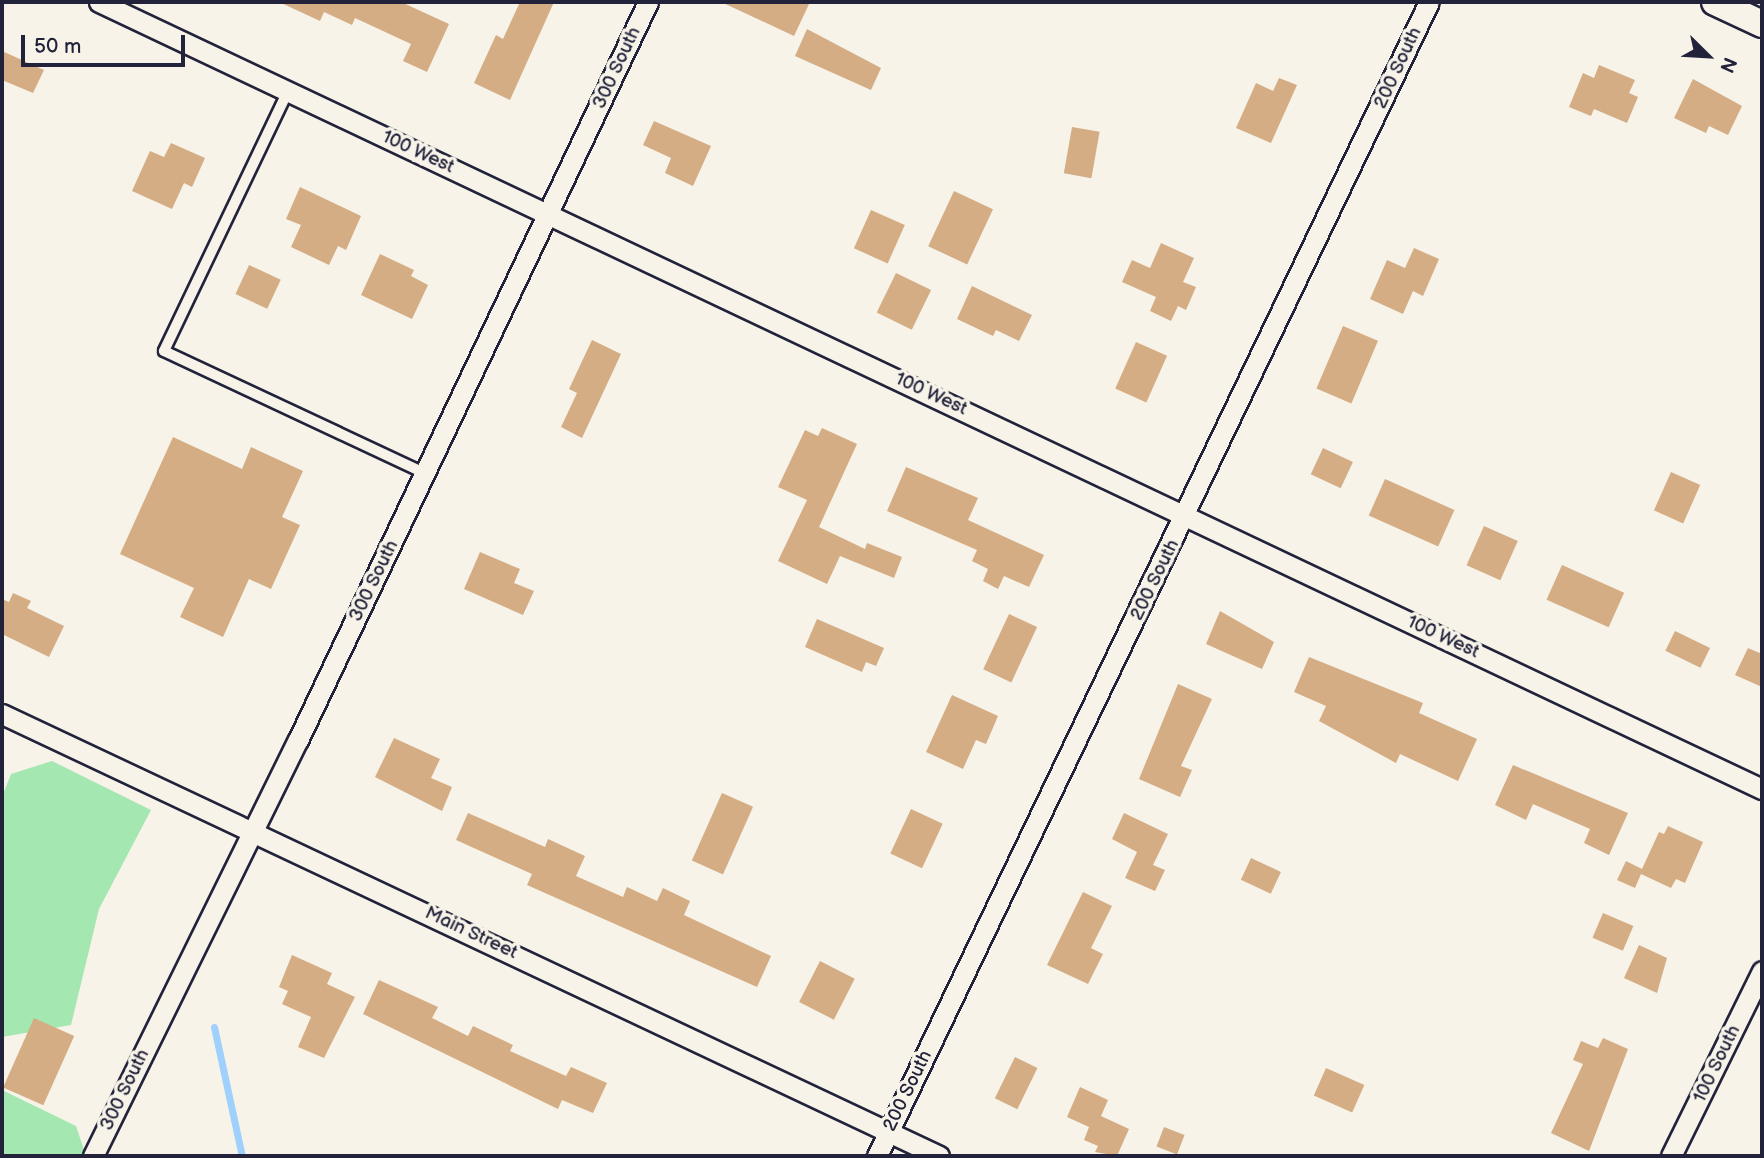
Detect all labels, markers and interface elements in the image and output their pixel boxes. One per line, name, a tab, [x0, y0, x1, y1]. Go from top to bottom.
scale bar	[24, 21, 189, 65]
north arrow	[1673, 21, 1743, 91]
street label: 300 South	[588, 23, 646, 113]
street label: 200 South	[1369, 23, 1427, 113]
text: 50 m	[34, 34, 81, 59]
text: N	[1714, 54, 1741, 76]
street label: 100 West	[378, 125, 458, 179]
street label: 100 West	[891, 367, 971, 421]
street label: 300 South	[344, 536, 404, 626]
street label: 200 South	[1126, 536, 1184, 624]
street label: 100 West	[1403, 610, 1483, 664]
street label: Main Street	[421, 902, 521, 964]
street label: 100 South	[1688, 1021, 1746, 1107]
street label: 300 South	[95, 1045, 155, 1135]
street label: 200 South	[879, 1047, 937, 1135]

